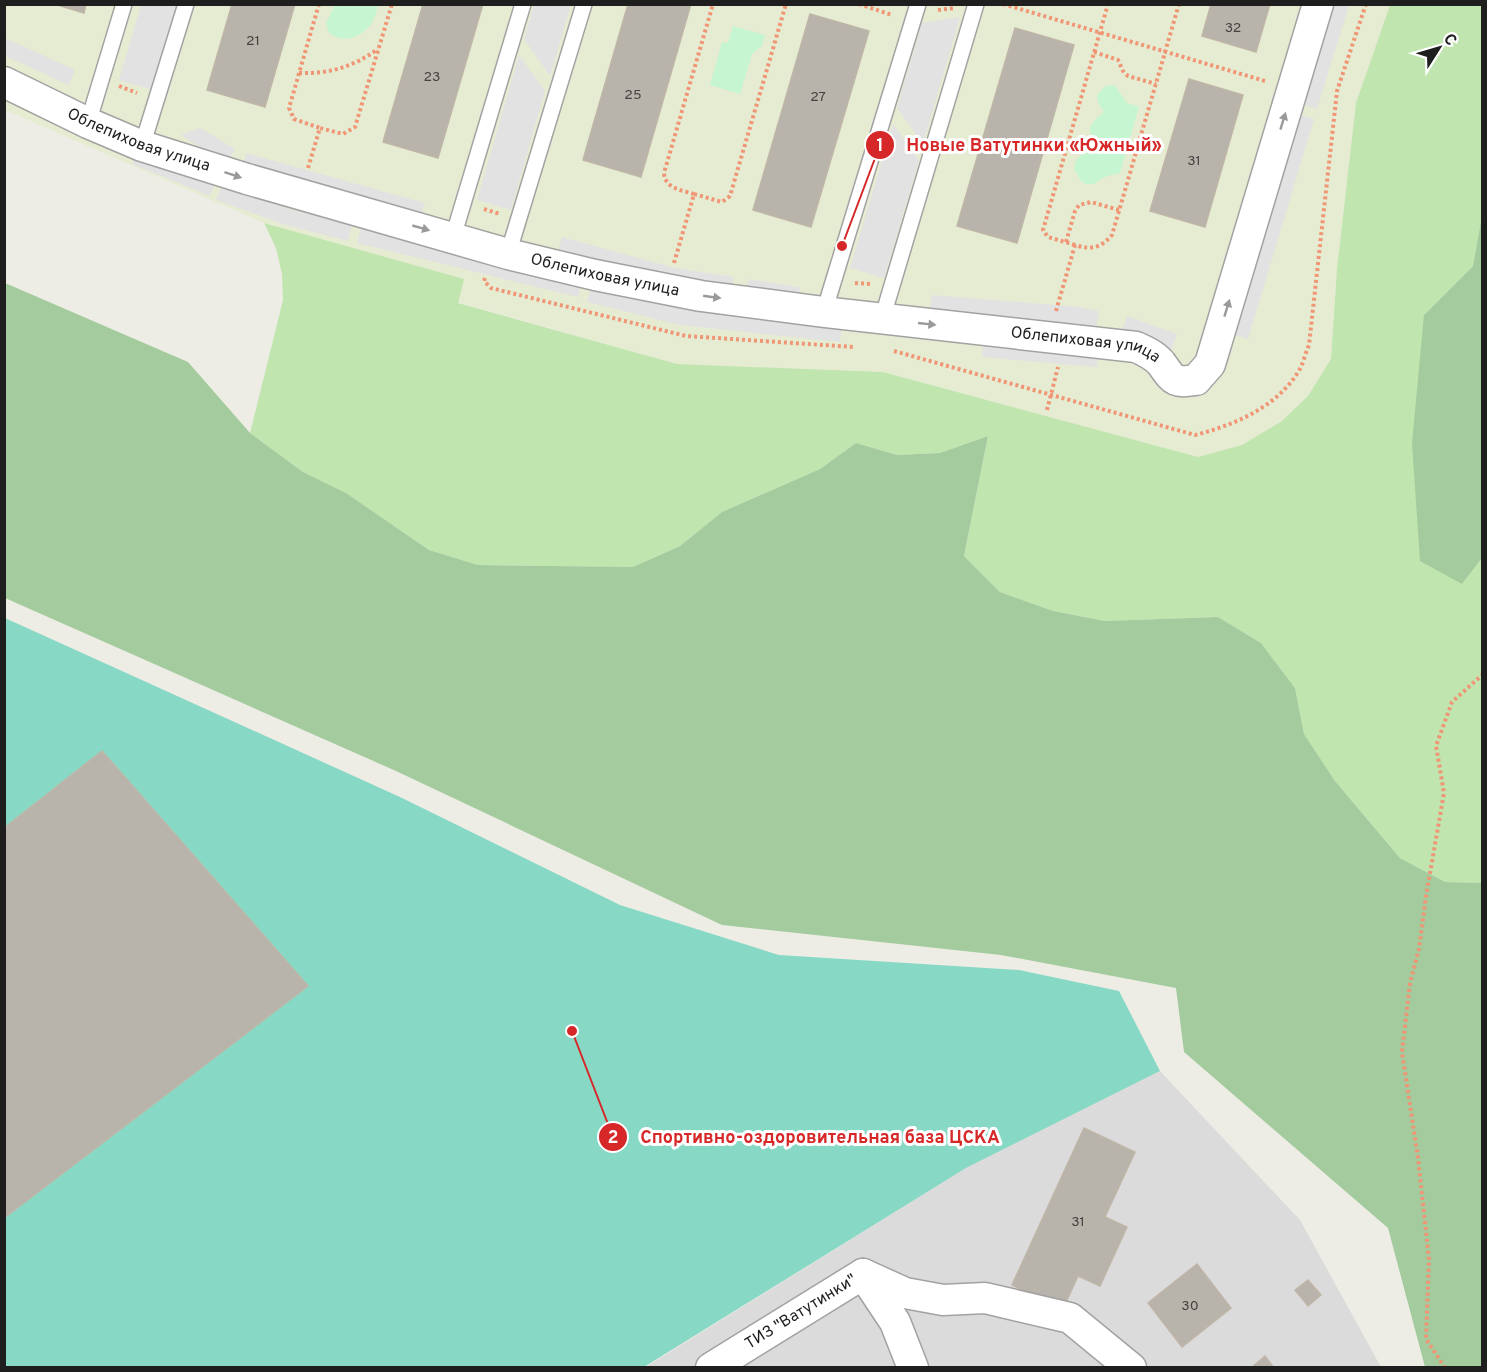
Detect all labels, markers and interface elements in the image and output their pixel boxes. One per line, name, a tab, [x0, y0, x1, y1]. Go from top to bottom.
north arrow	[1409, 18, 1469, 78]
house number: 32	[1225, 20, 1241, 37]
text: С	[1438, 30, 1460, 50]
house number: 21	[246, 33, 260, 50]
house number: 23	[424, 69, 441, 86]
house number: 25	[624, 87, 642, 104]
house number: 27	[810, 89, 826, 106]
street label: Облепиховая улица	[64, 104, 212, 177]
one-way arrow	[1279, 112, 1288, 130]
callout: Новые Ватутинки «Южный»	[865, 127, 1174, 163]
text: 1	[876, 135, 884, 158]
text: Новые Ватутинки «Южный»	[906, 135, 1162, 158]
house number: 31	[1187, 153, 1201, 170]
one-way arrow	[224, 171, 242, 180]
one-way arrow	[412, 224, 430, 233]
street label: Облепиховая улица	[528, 250, 681, 301]
one-way arrow	[703, 293, 722, 302]
one-way arrow	[1223, 299, 1232, 317]
one-way arrow	[917, 319, 936, 329]
street label: Облепиховая улица	[1009, 323, 1164, 368]
callout: Спортивно-оздоровительная база ЦСКА	[598, 1119, 1011, 1155]
text: 2	[607, 1127, 619, 1150]
text: Спортивно-оздоровительная база ЦСКА	[640, 1127, 1000, 1150]
house number: 31	[1071, 1214, 1085, 1231]
street label: ТИЗ "Ватутинки"	[742, 1270, 861, 1354]
house number: 30	[1181, 1298, 1199, 1315]

